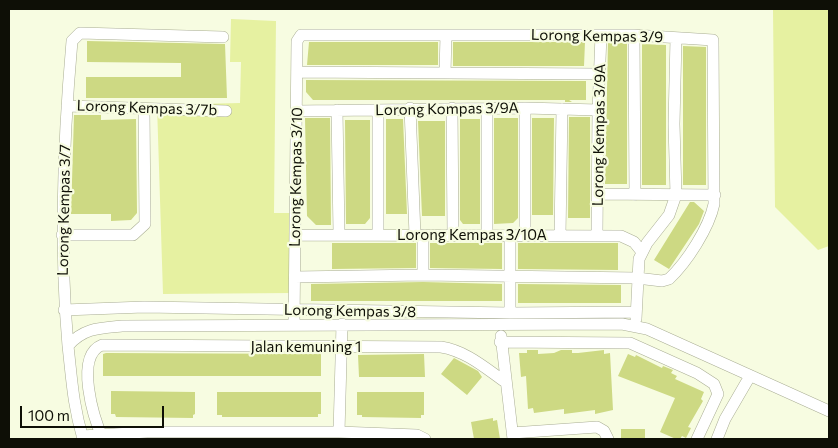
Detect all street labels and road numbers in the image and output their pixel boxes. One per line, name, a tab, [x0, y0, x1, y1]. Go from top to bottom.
street label: Lorong Kempas 3/9	[531, 26, 663, 46]
street label: Lorong Kempas 3/9A	[589, 64, 609, 206]
street label: Lorong Kempas 3/7b	[76, 97, 218, 119]
street label: Lorong Kompas 3/9A	[375, 99, 519, 119]
street label: Lorong Kempas 3/10	[286, 107, 306, 247]
street label: Lorong Kempas 3/7	[54, 144, 74, 276]
street label: Lorong Kempas 3/10A	[397, 226, 547, 244]
street label: Lorong Kempas 3/8	[284, 301, 416, 321]
street label: Jalan kemuning 1	[251, 338, 361, 356]

